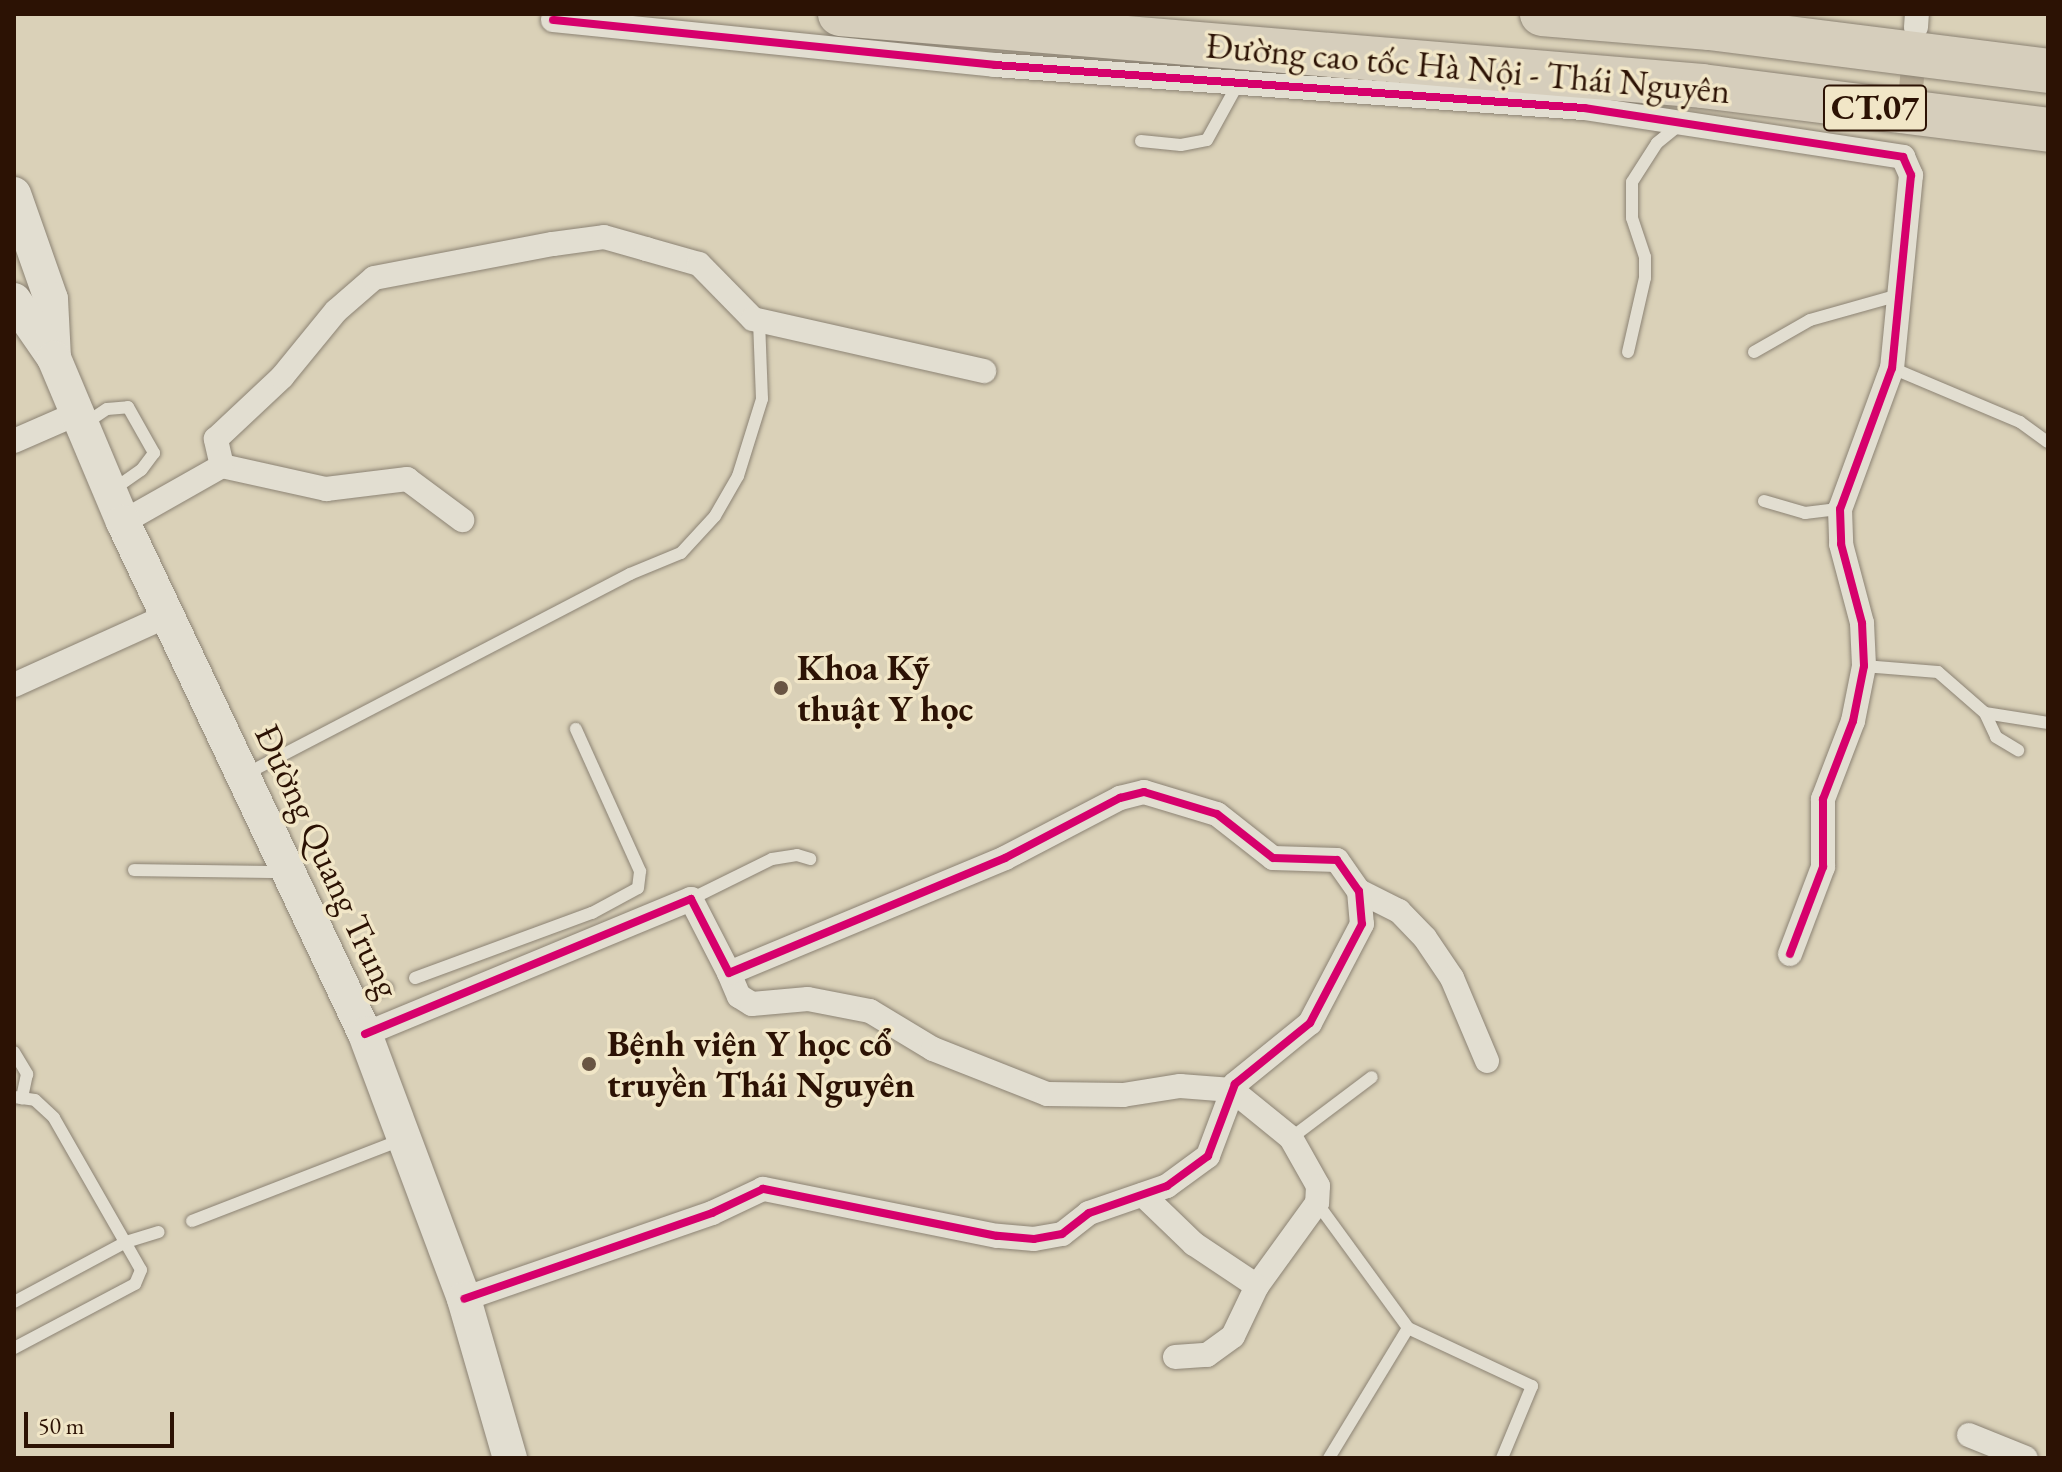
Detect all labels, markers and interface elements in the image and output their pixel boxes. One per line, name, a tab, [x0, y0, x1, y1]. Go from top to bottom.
street label: Đường cao tốc Hà Nội - Thái Nguyên	[1204, 24, 1732, 112]
road number: CT.07	[1821, 78, 1929, 138]
place label: Khoa Kỹ thuật Y học	[797, 645, 973, 730]
marker: Khoa Kỹ thuật Y học	[772, 679, 790, 697]
street label: Đường Quang Trung	[246, 718, 410, 1004]
place label: Bệnh viện Y học cổ truyền Thái Nguyên	[607, 1021, 915, 1106]
marker: Bệnh viện Y học cổ truyền Thái Nguyên	[578, 1053, 600, 1075]
scale bar	[28, 1396, 178, 1446]
text: 50 m	[38, 1410, 85, 1441]

